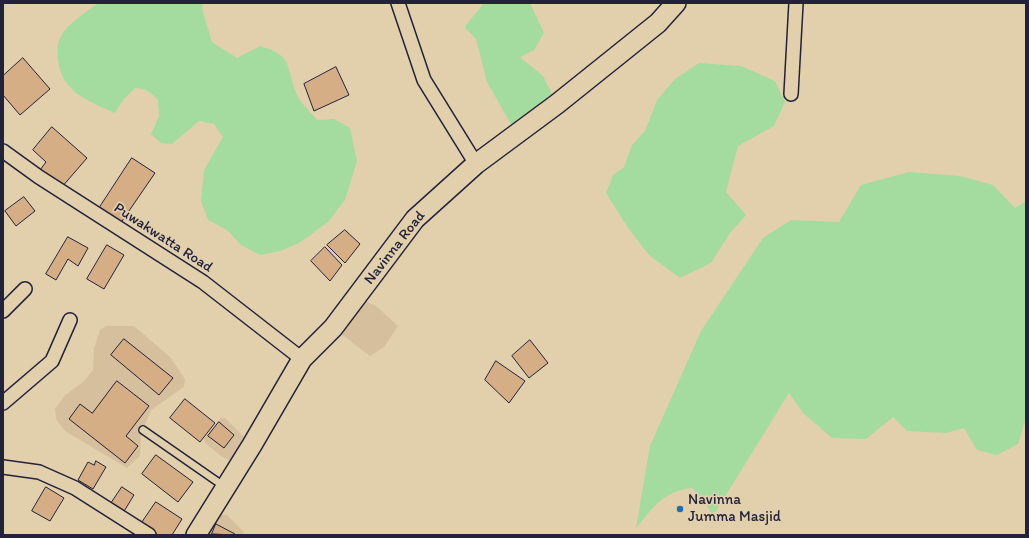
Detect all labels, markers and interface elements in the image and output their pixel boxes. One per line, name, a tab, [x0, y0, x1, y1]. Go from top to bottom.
street label: Puwakwatta Road	[110, 199, 216, 277]
street label: Navinna Road	[361, 208, 429, 288]
place label: Navinna Jumma Masjid	[688, 491, 781, 526]
marker: Navinna Jumma Masjid	[675, 504, 685, 514]

